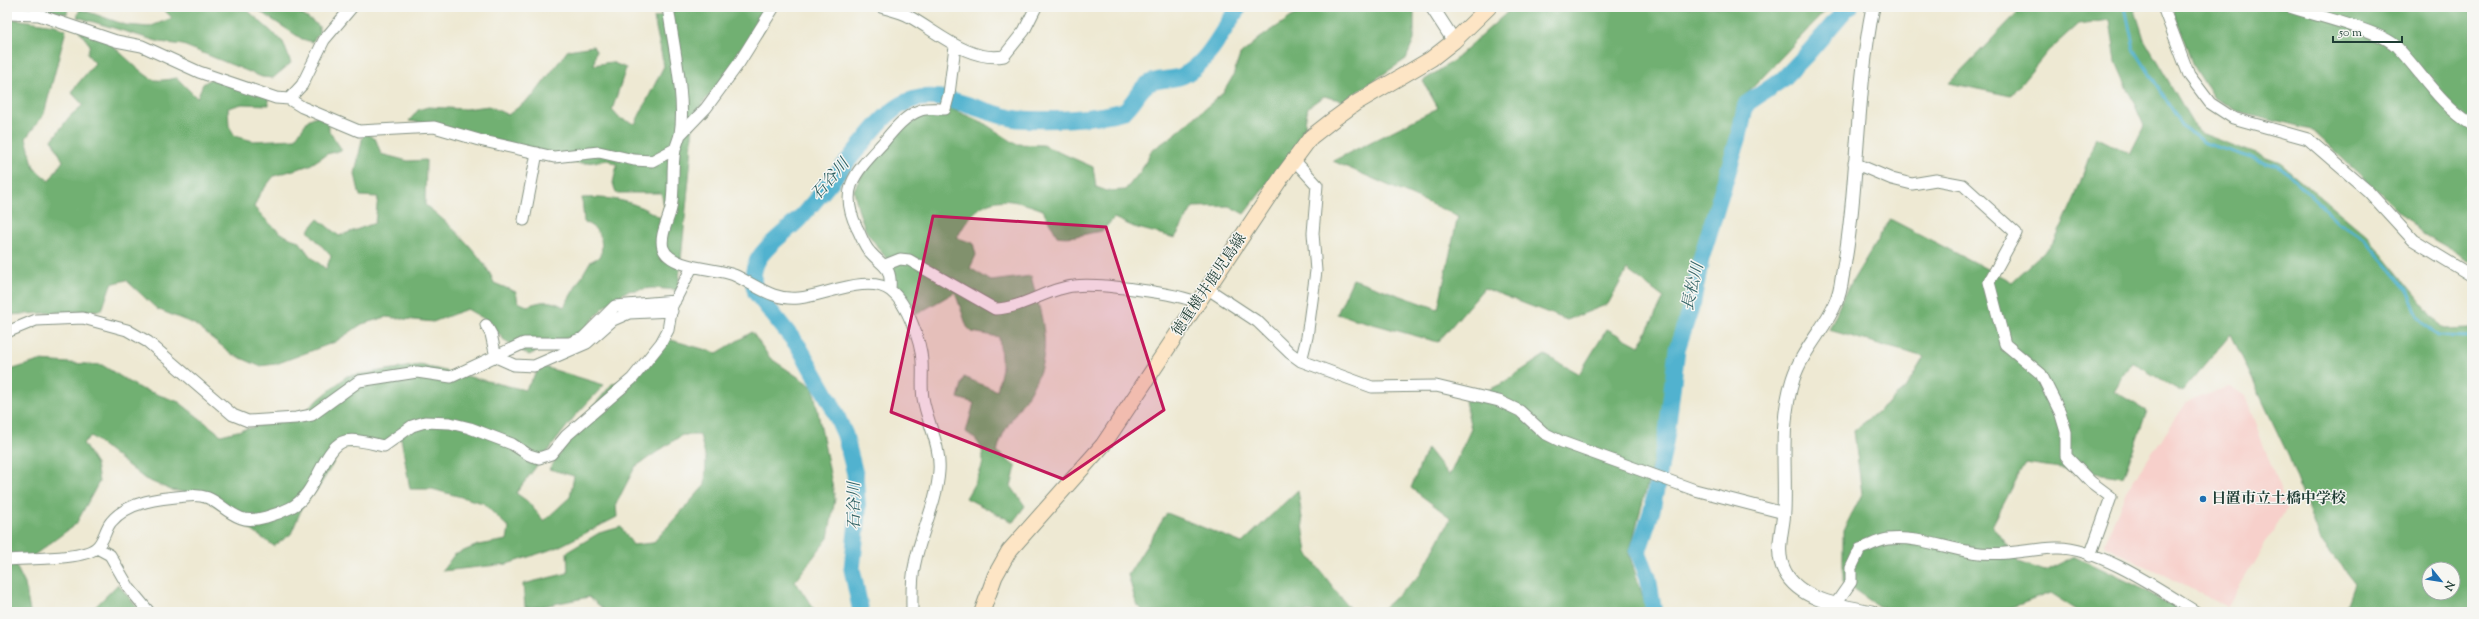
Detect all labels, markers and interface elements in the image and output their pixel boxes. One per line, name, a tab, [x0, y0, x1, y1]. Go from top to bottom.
scale bar	[2333, 18, 2402, 44]
text: 50 m	[2338, 24, 2362, 42]
water label: 石谷川	[807, 153, 857, 206]
street label: 徳重横井鹿児島線	[1168, 229, 1252, 341]
water label: 長松川	[1677, 259, 1711, 313]
water label: 石谷川	[844, 480, 867, 530]
place label: 日置市立土橋中学校	[2211, 489, 2346, 510]
marker: 日置市立土橋中学校	[2198, 494, 2208, 504]
north arrow	[2421, 561, 2461, 601]
text: N	[2440, 577, 2458, 593]

